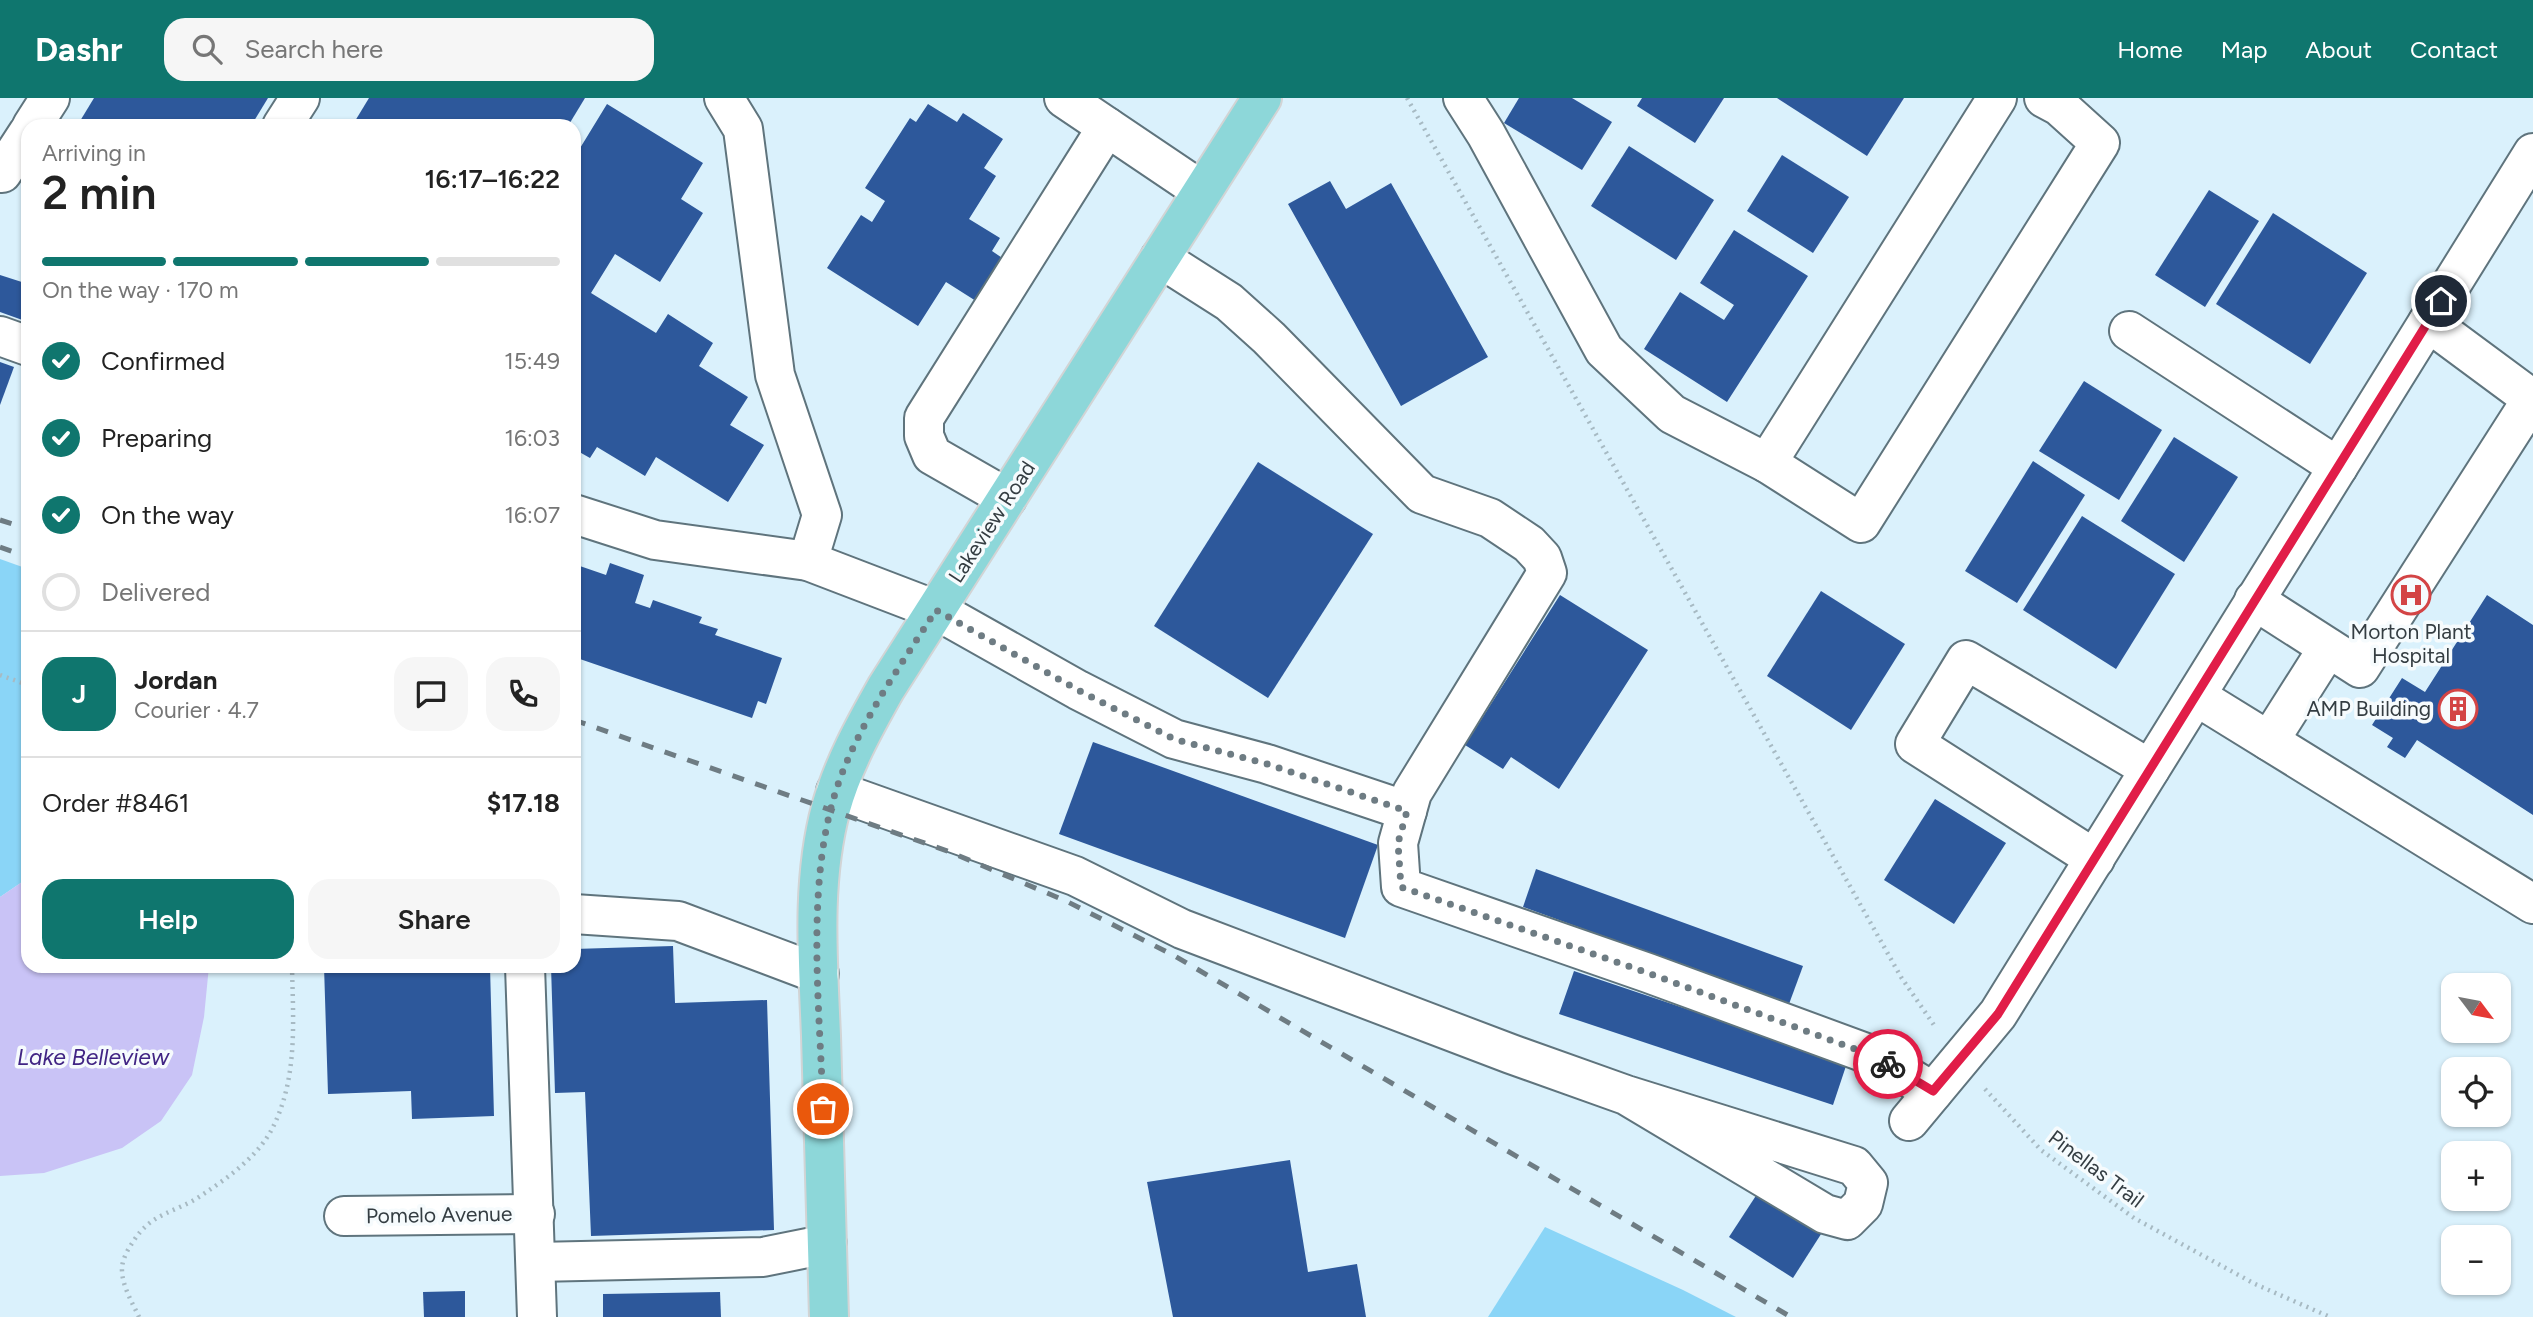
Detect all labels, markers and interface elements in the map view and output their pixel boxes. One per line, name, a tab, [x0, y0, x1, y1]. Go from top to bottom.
search box	[164, 18, 654, 81]
text: Dashr	[35, 30, 122, 69]
icon: search	[188, 30, 226, 68]
text: Search here	[244, 33, 383, 65]
text: Home	[2117, 35, 2183, 64]
text: Map	[2221, 35, 2267, 64]
text: About	[2305, 35, 2372, 64]
text: Contact	[2410, 35, 2498, 64]
text: Arriving in	[42, 139, 146, 167]
text: 16:17–16:22	[425, 163, 560, 195]
text: 2 min	[42, 165, 157, 221]
pin	[2411, 271, 2471, 331]
text: On the way · 170 m	[42, 276, 239, 304]
icon: home	[2422, 282, 2460, 320]
icon: check	[42, 342, 80, 380]
text: Confirmed	[101, 345, 225, 377]
text: 15:49	[504, 347, 560, 375]
icon: check	[42, 419, 80, 457]
text: Preparing	[101, 422, 212, 454]
text: 16:03	[504, 424, 560, 452]
street label: Lakeview Road	[943, 456, 1040, 587]
icon: check	[42, 496, 80, 534]
text: On the way	[101, 499, 234, 531]
text: 16:07	[505, 501, 560, 529]
hospital icon: Morton Plant Hospital	[2390, 574, 2432, 616]
text: Delivered	[101, 576, 210, 608]
place label: Morton Plant Hospital	[2350, 619, 2472, 668]
button: chat	[394, 657, 468, 731]
button: phone	[486, 657, 560, 731]
text: Jordan	[134, 664, 217, 696]
text: J	[72, 678, 86, 710]
building icon: AMP Building	[2437, 688, 2479, 730]
text: Courier · 4.7	[134, 696, 259, 724]
place label: AMP Building	[2306, 696, 2431, 721]
text: Order #8461	[42, 787, 190, 819]
text: $17.18	[487, 787, 560, 819]
button: Help	[42, 879, 294, 959]
button: Share	[308, 879, 560, 959]
north arrow	[2441, 973, 2511, 1043]
map controls	[2441, 973, 2511, 1295]
courier	[1853, 1029, 1923, 1099]
water label: Lake Belleview	[17, 1043, 170, 1071]
icon: bike	[1869, 1045, 1907, 1083]
button: locate	[2441, 1057, 2511, 1127]
pin	[793, 1079, 853, 1139]
icon: bag	[804, 1090, 842, 1128]
street label: Pinellas Trail	[2044, 1125, 2149, 1213]
button: +	[2441, 1141, 2511, 1211]
street label: Pomelo Avenue	[366, 1201, 512, 1228]
button: −	[2441, 1225, 2511, 1295]

